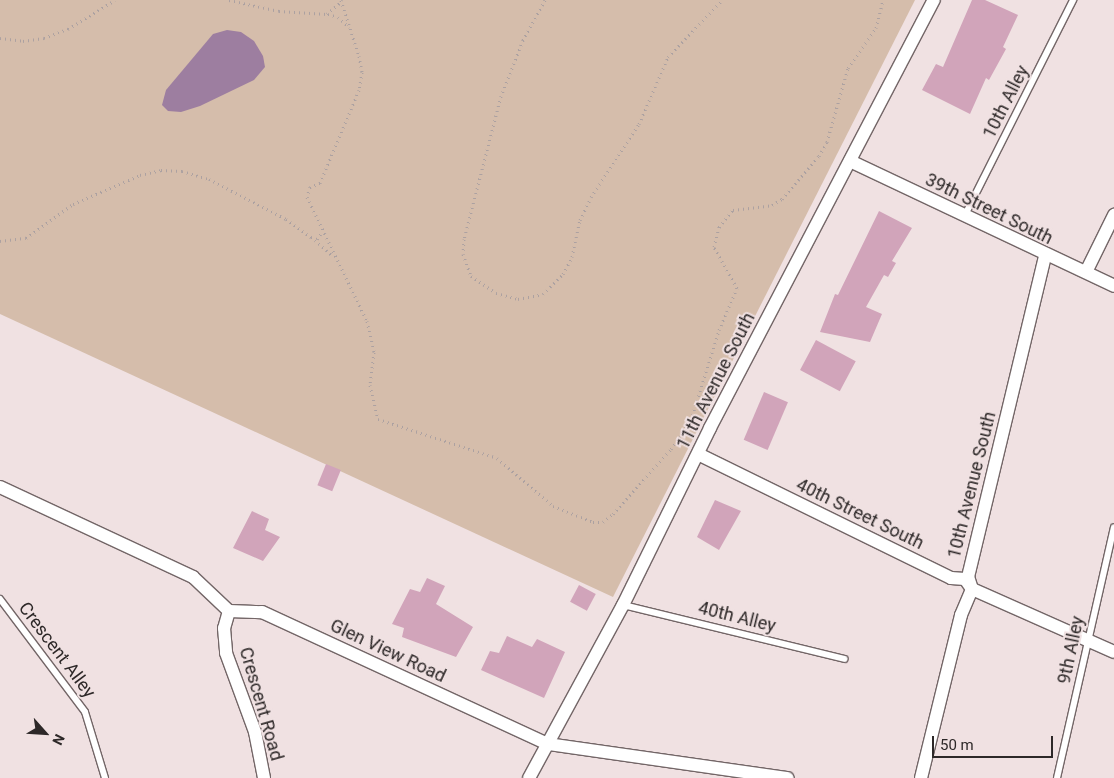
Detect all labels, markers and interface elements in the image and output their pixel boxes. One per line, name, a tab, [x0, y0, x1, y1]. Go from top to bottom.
street label: 10th Alley	[978, 62, 1034, 142]
street label: 39th Street South	[922, 169, 1056, 249]
street label: 11th Avenue South	[672, 309, 760, 453]
street label: 10th Avenue South	[943, 409, 1001, 561]
street label: 40th Street South	[793, 474, 927, 554]
street label: 40th Alley	[696, 597, 778, 637]
street label: Crescent Alley	[14, 598, 100, 702]
street label: 9th Alley	[1053, 614, 1089, 686]
street label: Glen View Road	[327, 615, 449, 687]
street label: Crescent Road	[234, 645, 288, 763]
north arrow	[20, 708, 70, 758]
scale bar	[934, 726, 1055, 758]
text: N	[49, 732, 68, 748]
text: 50 m	[940, 736, 974, 754]

